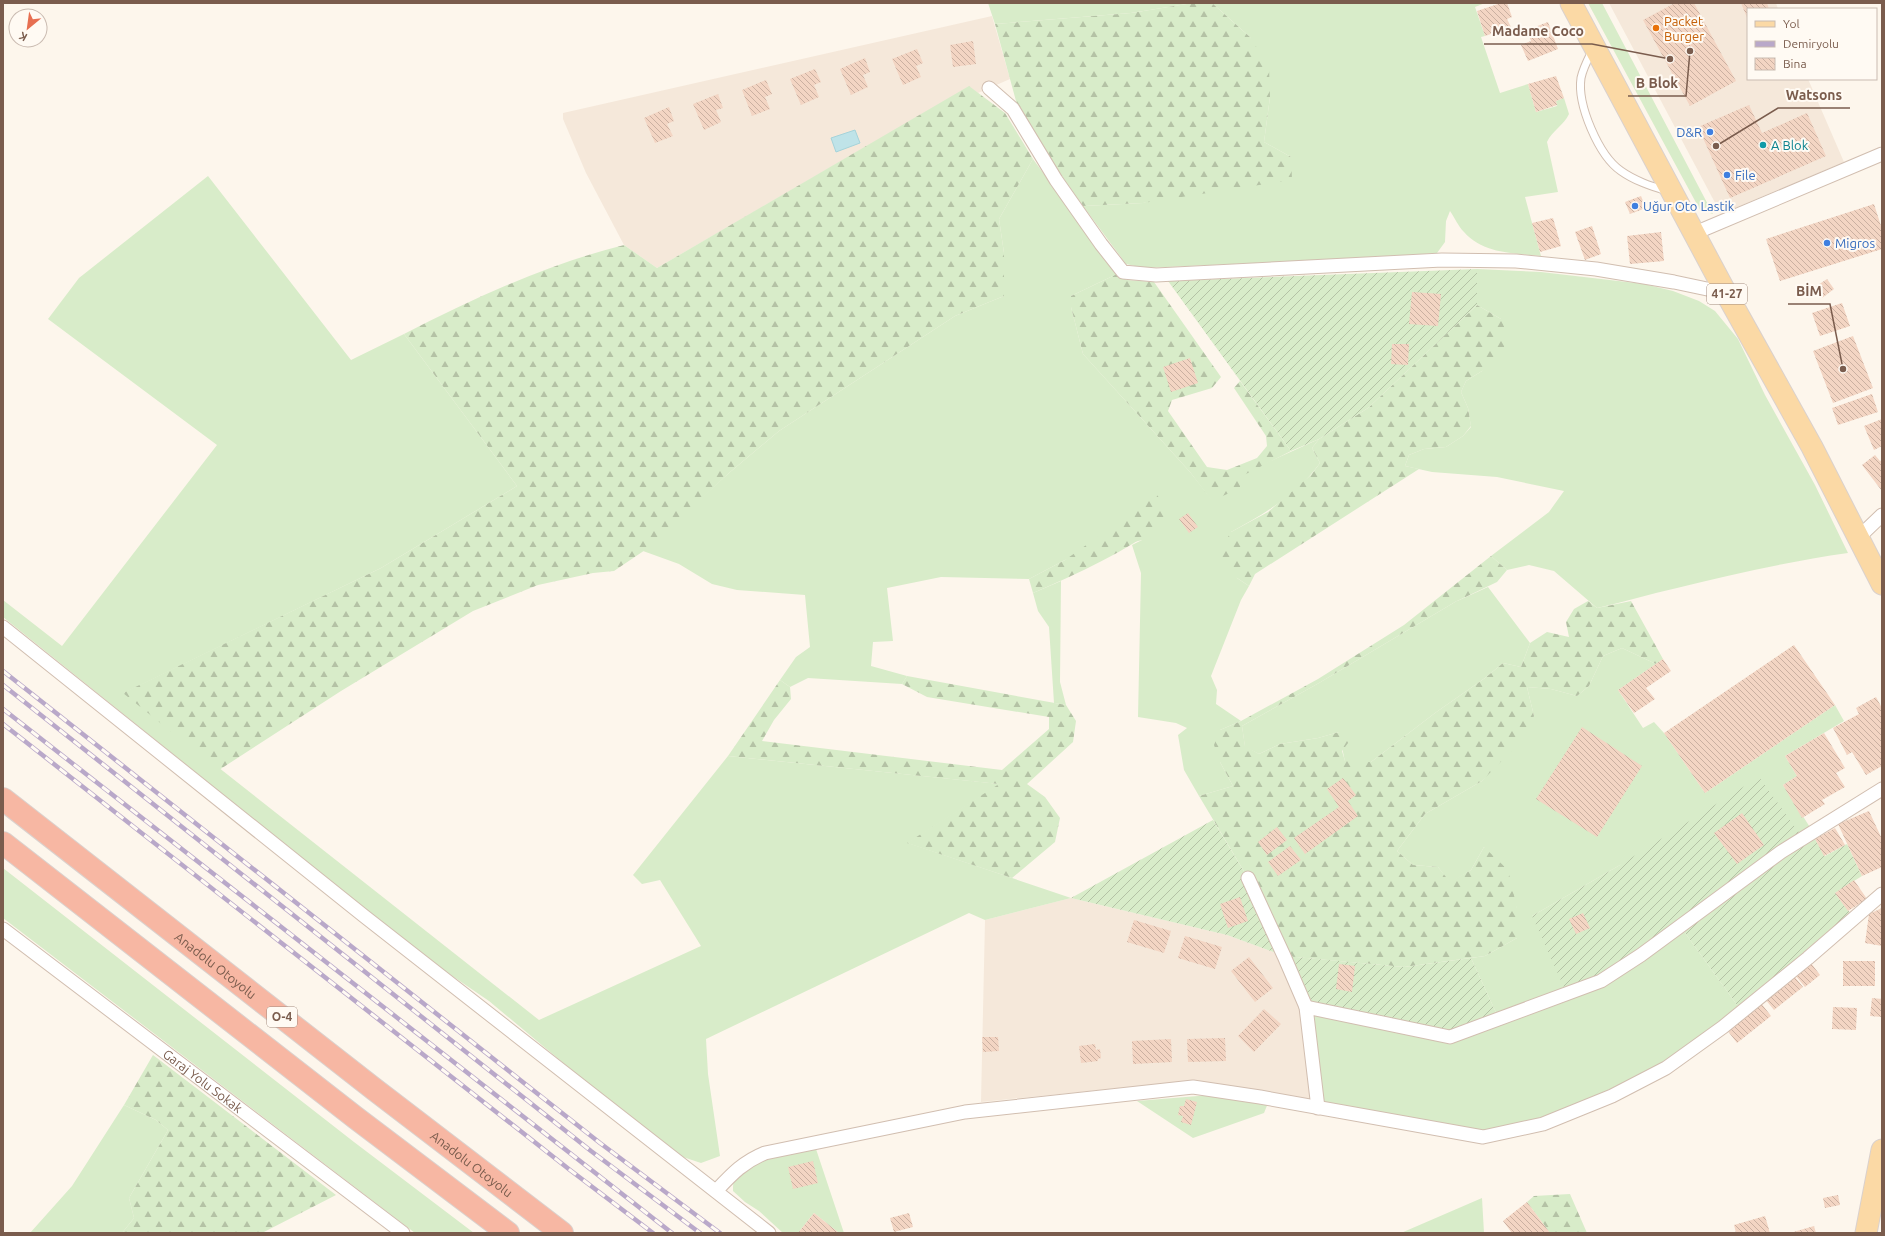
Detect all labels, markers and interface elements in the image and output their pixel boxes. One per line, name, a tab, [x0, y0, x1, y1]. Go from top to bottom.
north arrow	[8, 8, 48, 48]
legend	[1747, 8, 1877, 80]
place label: Packet Burger	[1664, 14, 1704, 43]
text: Yol	[1783, 17, 1800, 30]
callout: Madame Coco	[1484, 18, 1592, 44]
text: Madame Coco	[1492, 23, 1584, 39]
marker: Packet Burger	[1651, 23, 1661, 33]
text: K	[16, 29, 29, 44]
text: Demiryolu	[1783, 37, 1839, 50]
text: Bina	[1783, 57, 1807, 70]
callout: B Blok	[1628, 70, 1686, 96]
text: B Blok	[1636, 75, 1678, 91]
callout: Watsons	[1778, 82, 1850, 108]
text: Watsons	[1786, 87, 1843, 103]
place label: D&R	[1676, 125, 1702, 139]
marker: D&R	[1705, 127, 1715, 137]
place label: A Blok	[1771, 138, 1809, 152]
marker: A Blok	[1758, 140, 1768, 150]
place label: File	[1735, 168, 1756, 182]
marker: File	[1722, 170, 1732, 180]
place label: Uğur Oto Lastik	[1643, 199, 1735, 213]
marker: Uğur Oto Lastik	[1630, 201, 1640, 211]
place label: Migros	[1835, 236, 1875, 250]
marker: Migros	[1822, 238, 1832, 248]
callout: BİM	[1788, 278, 1830, 304]
text: BİM	[1796, 282, 1822, 299]
road number: 41-27	[1707, 284, 1747, 304]
street label: Anadolu Otoyolu	[172, 929, 259, 1001]
road number: O-4	[267, 1007, 297, 1027]
street label: Garaj Yolu Sokak	[160, 1046, 246, 1116]
street label: Anadolu Otoyolu	[428, 1128, 515, 1200]

